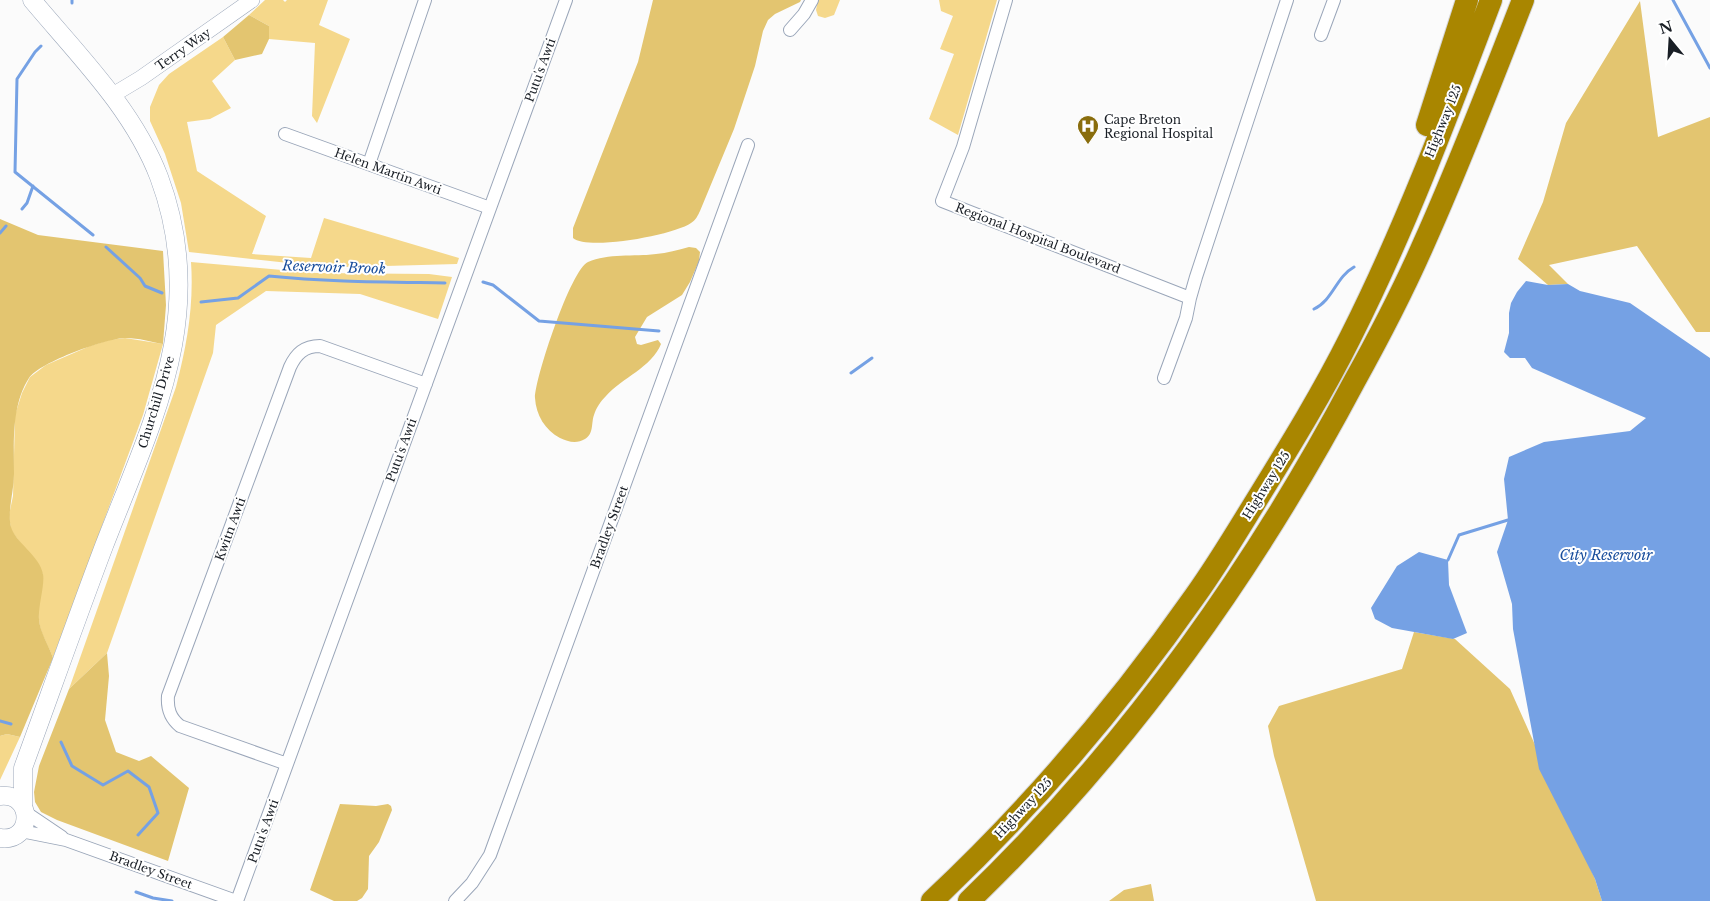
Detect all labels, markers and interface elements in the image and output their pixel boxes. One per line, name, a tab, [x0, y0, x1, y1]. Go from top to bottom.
north arrow	[1645, 15, 1695, 65]
text: N	[1657, 17, 1675, 38]
street label: Terry Way	[152, 24, 214, 74]
street label: Putu's Awti	[521, 36, 559, 104]
street label: Highway 125	[1422, 82, 1464, 160]
place label: Cape Breton Regional Hospital	[1104, 112, 1213, 141]
hospital icon: Cape Breton Regional Hospital	[1076, 114, 1100, 145]
street label: Helen Martin Awti	[332, 145, 444, 197]
street label: Regional Hospital Boulevard	[953, 200, 1123, 276]
water label: Reservoir Brook	[281, 256, 386, 278]
street label: Churchill Drive	[135, 354, 177, 450]
street label: Putu's Awti	[382, 416, 420, 484]
street label: Highway 125	[1239, 448, 1293, 522]
street label: Bradley Street	[587, 483, 631, 571]
street label: Kwitn Awti	[212, 495, 248, 563]
water label: City Reservoir	[1559, 546, 1653, 564]
street label: Highway 125	[991, 775, 1055, 841]
street label: Putu's Awti	[244, 797, 282, 865]
street label: Bradley Street	[107, 848, 195, 892]

